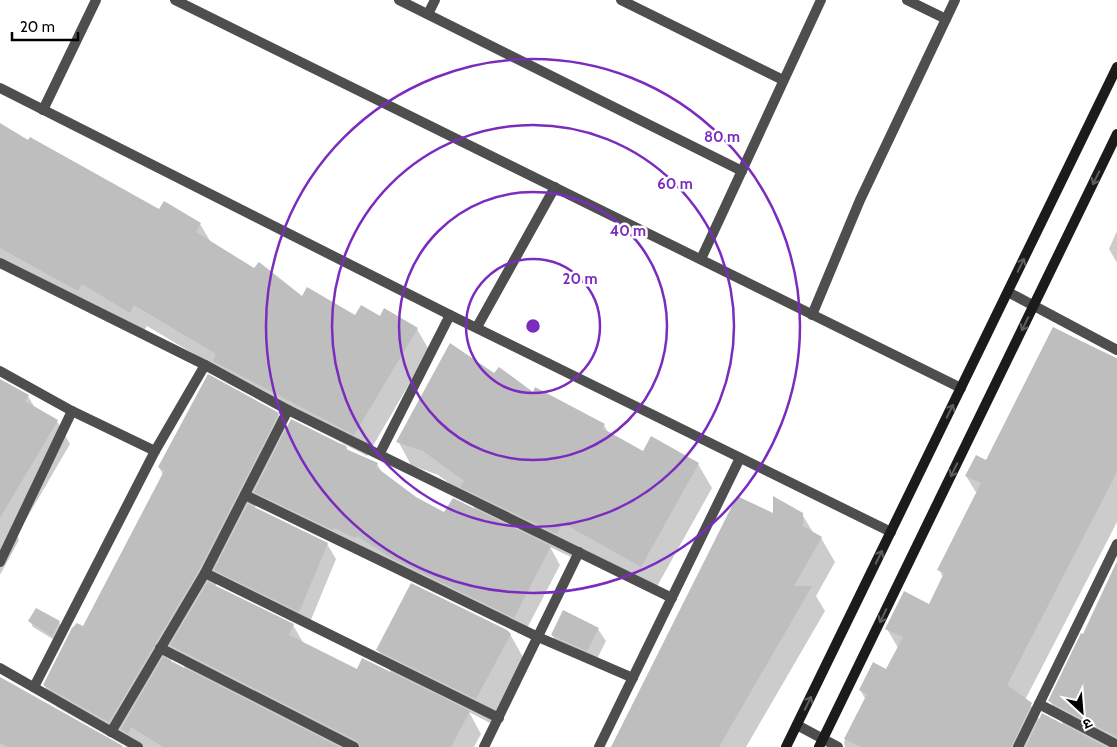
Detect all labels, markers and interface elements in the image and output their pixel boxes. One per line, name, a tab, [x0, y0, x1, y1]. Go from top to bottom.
scale bar	[12, 10, 79, 42]
text: 20 m	[20, 18, 55, 36]
text: 80 m	[704, 128, 740, 146]
one-way arrow	[1090, 170, 1100, 185]
text: 60 m	[657, 175, 693, 193]
text: 40 m	[610, 222, 646, 240]
one-way arrow	[1017, 258, 1026, 273]
text: 20 m	[563, 270, 597, 288]
one-way arrow	[1019, 316, 1029, 331]
centre of rings	[524, 317, 542, 335]
one-way arrow	[946, 404, 955, 419]
one-way arrow	[948, 462, 958, 477]
one-way arrow	[874, 550, 884, 565]
one-way arrow	[877, 608, 887, 623]
north arrow	[1057, 687, 1107, 737]
one-way arrow	[803, 696, 813, 711]
text: उ	[1079, 714, 1095, 734]

